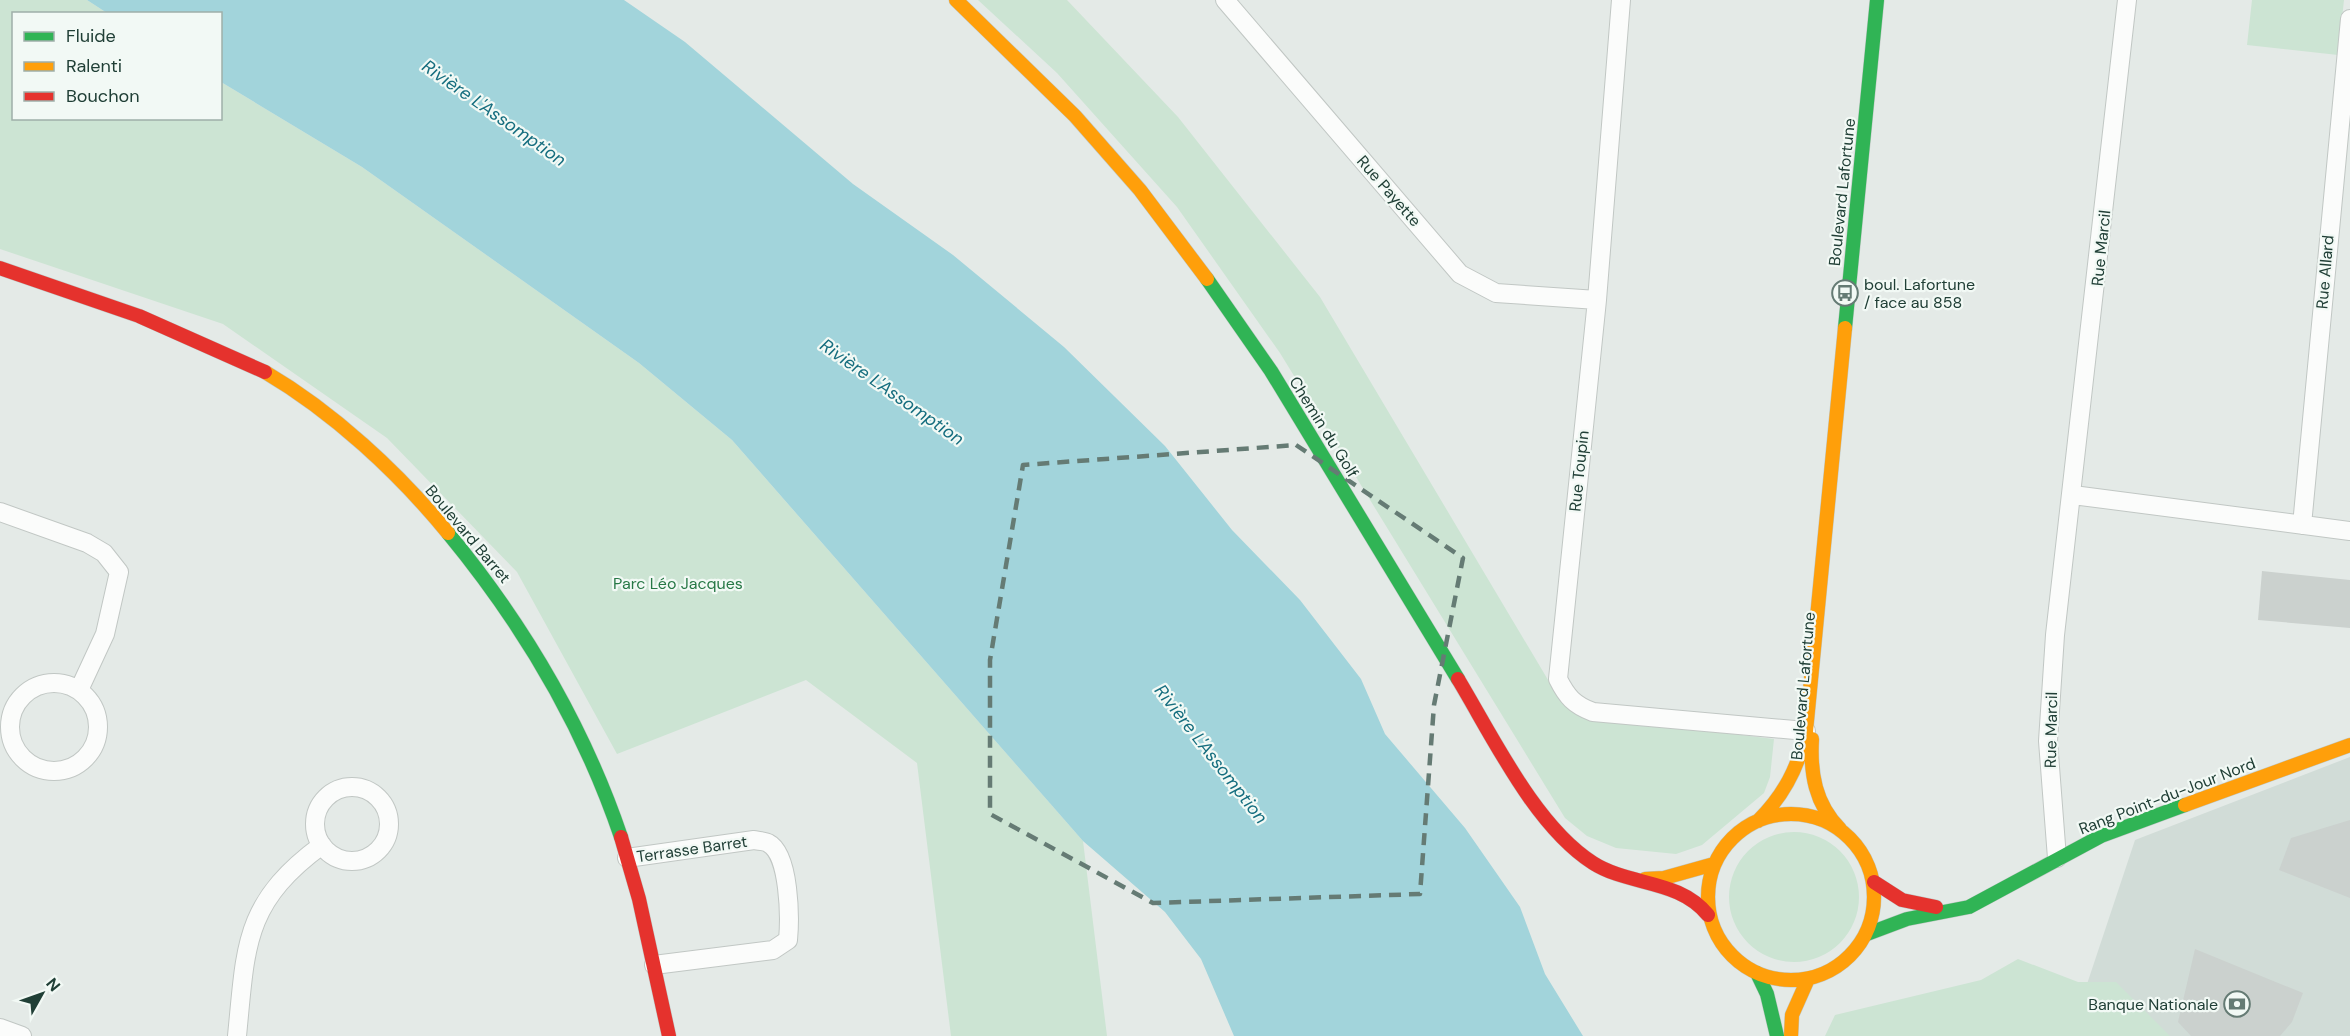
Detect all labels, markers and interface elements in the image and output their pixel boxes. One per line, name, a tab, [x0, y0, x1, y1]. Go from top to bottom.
legend	[12, 12, 222, 120]
text: Fluide	[66, 24, 116, 48]
text: Ralenti	[66, 54, 122, 78]
water label: Rivière L'Assomption	[417, 54, 571, 172]
text: Bouchon	[66, 84, 140, 108]
street label: Boulevard Lafortune	[1824, 117, 1860, 267]
street label: Rue Payette	[1352, 151, 1426, 231]
street label: Rue Marcil	[2087, 209, 2115, 287]
street label: Rue Allard	[2311, 234, 2339, 310]
place label: boul. Lafortune / face au 858	[1864, 274, 1975, 313]
bus stop icon: boul. Lafortune / face au 858	[1830, 278, 1860, 308]
water label: Rivière L'Assomption	[815, 333, 969, 451]
street label: Chemin du Golf	[1285, 373, 1363, 481]
street label: Rue Toupin	[1564, 429, 1594, 513]
street label: Boulevard Barret	[421, 480, 515, 588]
park label: Parc Léo Jacques	[613, 573, 743, 594]
street label: Boulevard Lafortune	[1786, 611, 1820, 761]
water label: Rivière L'Assomption	[1149, 679, 1273, 829]
street label: Rue Marcil	[2040, 692, 2062, 768]
street label: Rang Point-du-Jour Nord	[2076, 753, 2258, 839]
street label: Terrasse Barret	[635, 831, 749, 867]
north arrow	[12, 964, 72, 1024]
text: N	[41, 973, 65, 996]
bank icon: Banque Nationale	[2222, 989, 2252, 1019]
place label: Banque Nationale	[2088, 994, 2218, 1015]

